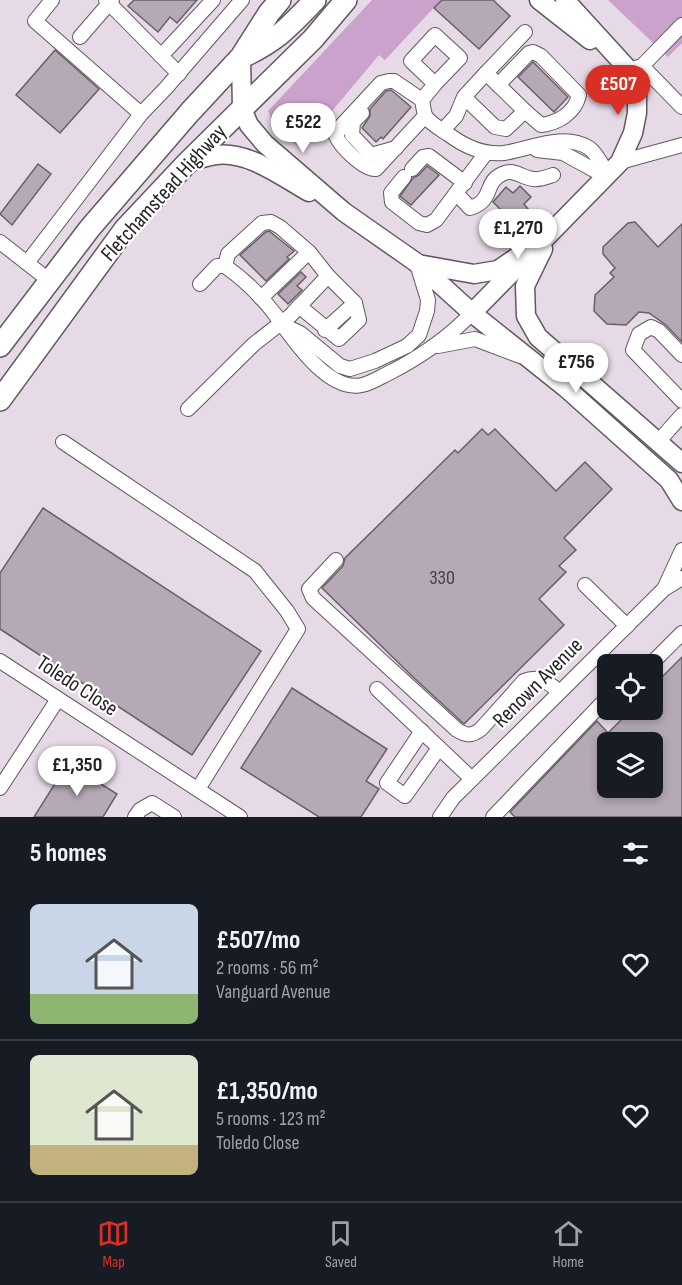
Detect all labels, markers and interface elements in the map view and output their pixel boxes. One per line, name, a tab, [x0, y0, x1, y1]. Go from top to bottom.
pin: £507	[582, 65, 654, 116]
text: £507	[599, 72, 637, 96]
pin: £522	[267, 103, 339, 154]
text: £522	[285, 110, 321, 134]
street label: Fletchamstead Highway	[95, 118, 233, 267]
pin: £1,270	[469, 209, 567, 260]
text: £1,270	[493, 216, 543, 240]
pin: £756	[540, 343, 612, 394]
text: £756	[557, 350, 595, 374]
house number: 330	[429, 566, 455, 590]
street label: Renown Avenue	[487, 632, 589, 734]
street label: Toledo Close	[31, 650, 123, 722]
map controls	[597, 654, 663, 798]
button: locate	[597, 654, 663, 720]
button: layers	[597, 732, 663, 798]
pin: £1,350	[28, 746, 126, 797]
text: £1,350	[52, 753, 102, 777]
icon: filters	[619, 837, 652, 870]
text: 5 homes	[30, 838, 107, 869]
text: £507/mo	[216, 925, 300, 956]
icon: home	[78, 928, 150, 1000]
icon: heart	[619, 948, 652, 981]
text: 2 rooms · 56 m²	[216, 956, 319, 980]
text: Vanguard Avenue	[216, 980, 331, 1004]
text: £1,350/mo	[216, 1076, 318, 1107]
icon: home	[78, 1079, 150, 1151]
icon: heart	[619, 1099, 652, 1132]
text: 5 rooms · 123 m²	[216, 1107, 326, 1131]
text: Toledo Close	[216, 1131, 300, 1155]
tab: Map	[97, 1217, 130, 1272]
tab: Saved	[324, 1217, 357, 1272]
tab: Home	[552, 1217, 585, 1272]

